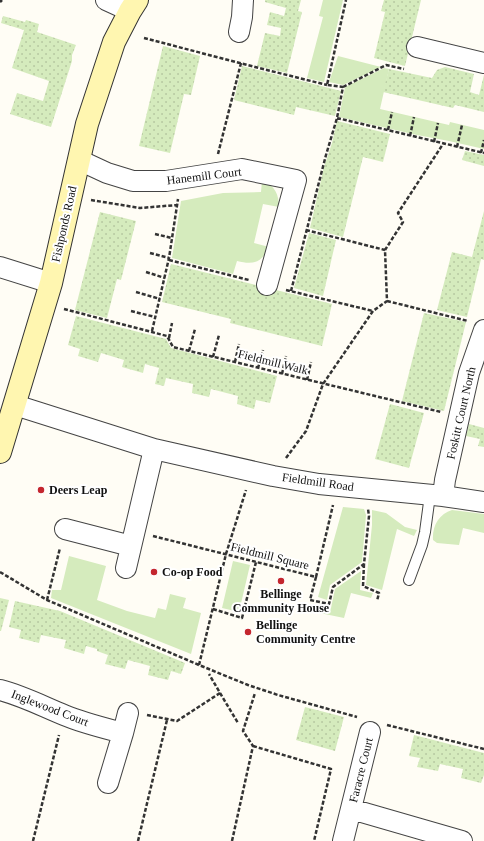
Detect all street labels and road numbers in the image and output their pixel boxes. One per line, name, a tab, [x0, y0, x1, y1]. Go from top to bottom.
street label: Hanemill Court	[166, 164, 243, 188]
street label: Fishponds Road	[48, 185, 80, 263]
street label: Fieldmill Walk	[236, 347, 310, 377]
street label: Foskitt Court North	[444, 365, 478, 461]
street label: Fieldmill Road	[281, 470, 355, 494]
street label: Fieldmill Square	[229, 539, 311, 573]
street label: Inglewood Court	[9, 687, 91, 729]
street label: Faracre Court	[346, 735, 376, 804]

